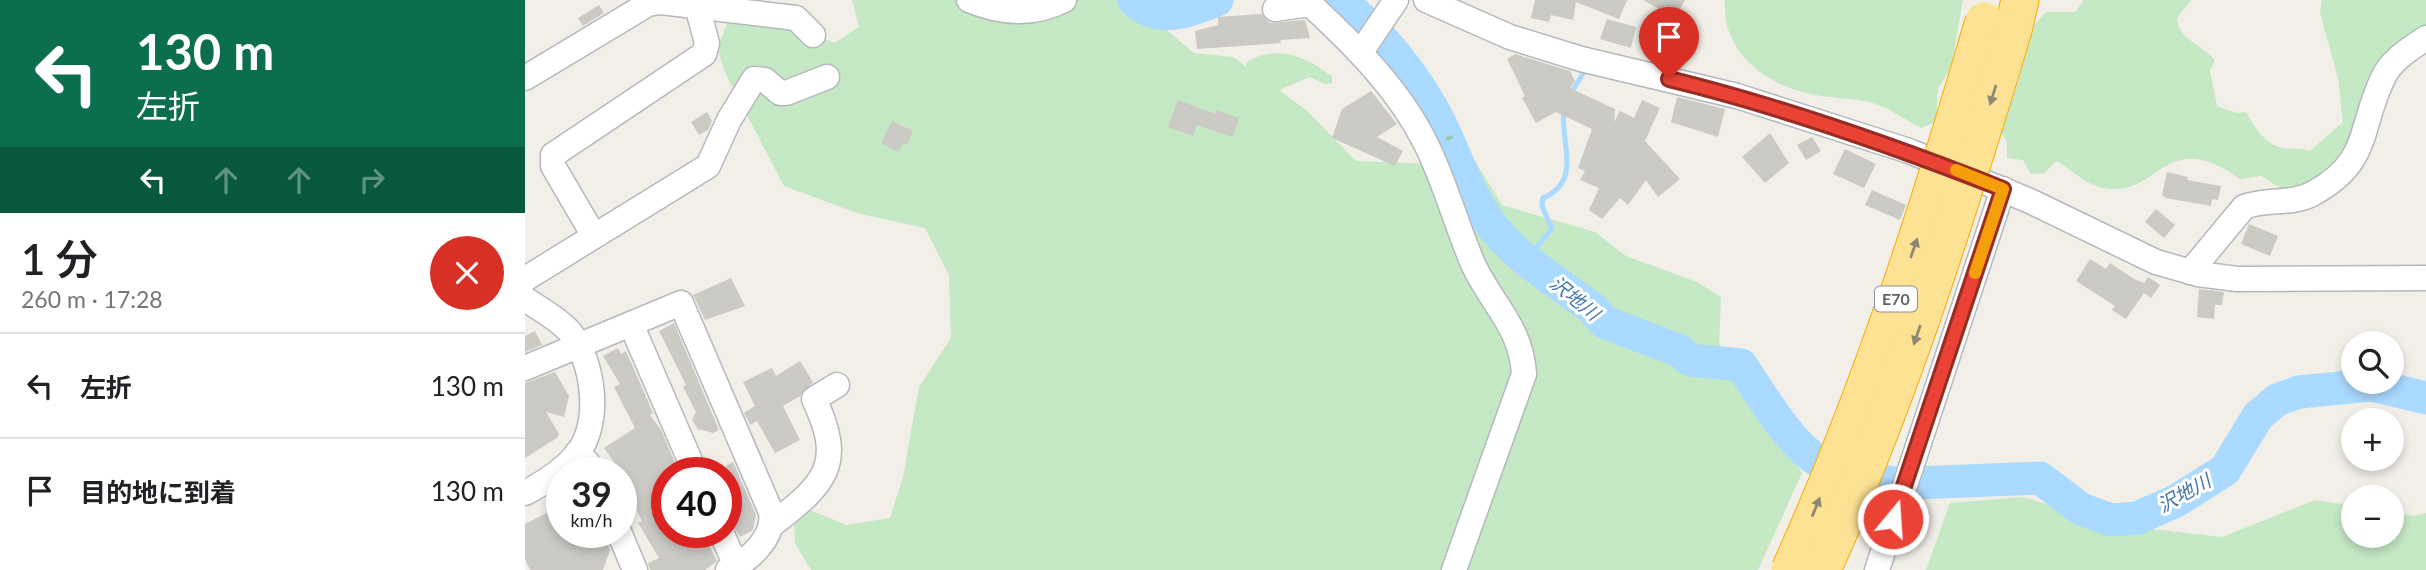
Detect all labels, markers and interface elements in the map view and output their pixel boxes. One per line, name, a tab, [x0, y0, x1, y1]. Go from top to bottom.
pin	[1639, 7, 1699, 79]
icon: arrive	[1650, 18, 1688, 56]
text: 130 m	[136, 22, 274, 80]
icon: left	[21, 28, 112, 119]
one-way arrow	[1988, 85, 1998, 106]
text: 左折	[136, 86, 200, 125]
icon: left	[134, 161, 172, 199]
icon: ahead	[207, 161, 245, 199]
icon: ahead	[280, 161, 318, 199]
icon: right	[353, 161, 391, 199]
text: 1 分	[21, 234, 98, 284]
button: close	[430, 236, 504, 310]
one-way arrow	[1909, 238, 1920, 259]
water label: 沢地川	[1546, 271, 1606, 326]
text: 260 m · 17:28	[21, 285, 163, 313]
road number: E70	[1875, 286, 1917, 312]
one-way arrow	[1911, 325, 1922, 346]
map controls	[2341, 331, 2404, 548]
button: search	[2341, 331, 2404, 394]
icon: left	[21, 367, 59, 405]
text: 130 m	[431, 370, 504, 402]
text: 左折	[80, 371, 132, 403]
button: +	[2341, 408, 2404, 471]
speed limit sign: 40	[651, 457, 742, 548]
water label: 沢地川	[2153, 468, 2216, 516]
icon: arrive	[21, 472, 59, 510]
text: 39	[571, 472, 612, 514]
text: 130 m	[431, 475, 504, 507]
text: 目的地に到着	[80, 476, 236, 508]
position arrow	[1856, 482, 1930, 556]
button: −	[2341, 485, 2404, 548]
one-way arrow	[1811, 497, 1822, 518]
text: km/h	[570, 509, 613, 531]

